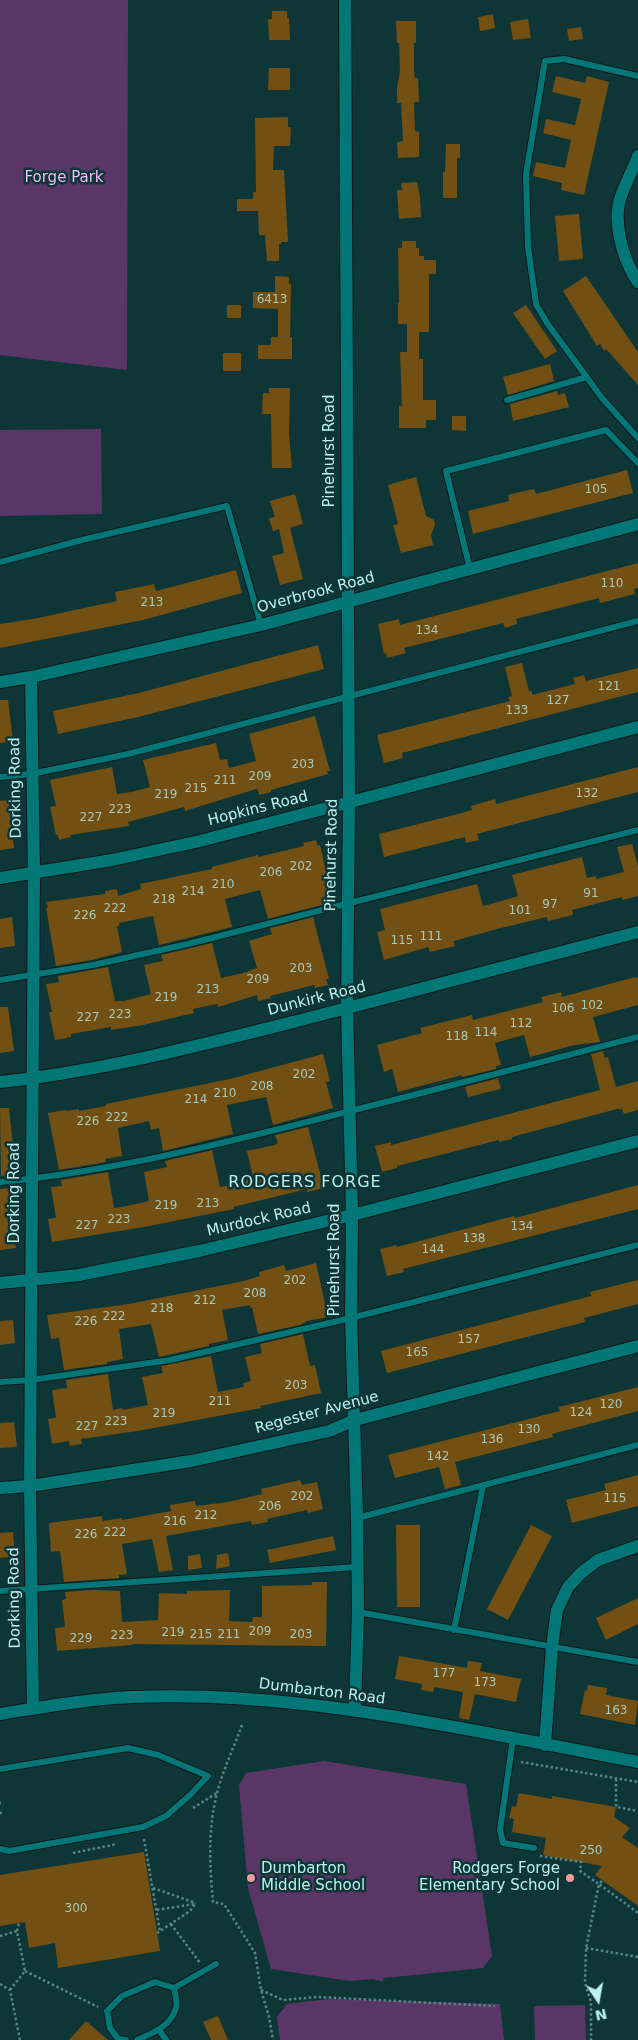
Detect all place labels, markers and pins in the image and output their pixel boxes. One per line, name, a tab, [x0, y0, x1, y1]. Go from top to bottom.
place label: Dumbarton Middle School	[261, 1860, 365, 1895]
place label: Rodgers Forge Elementary School	[419, 1860, 560, 1895]
marker: Dumbarton Middle School	[245, 1872, 257, 1884]
marker: Rodgers Forge Elementary School	[564, 1872, 576, 1884]

